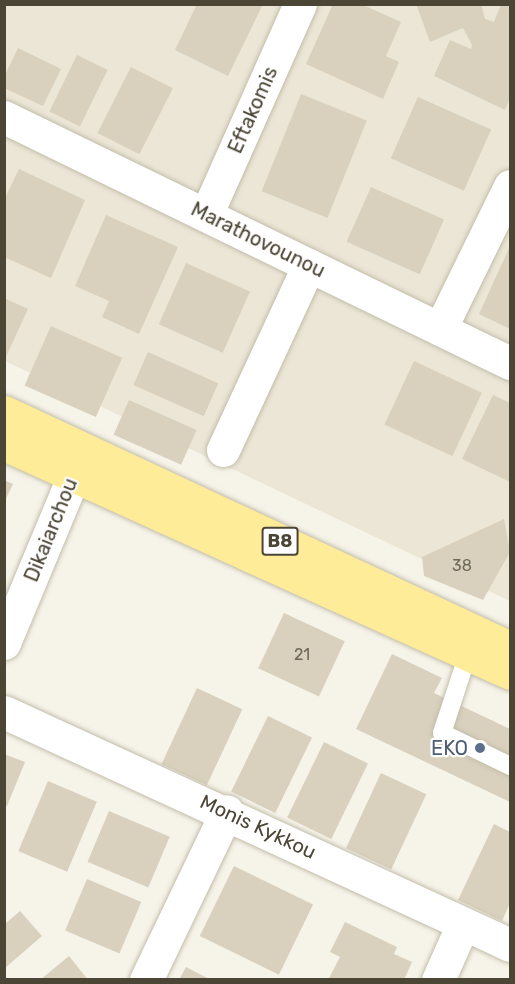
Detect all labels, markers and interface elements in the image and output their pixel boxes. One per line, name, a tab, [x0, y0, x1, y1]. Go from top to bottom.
street label: Eftakomis	[223, 63, 283, 157]
street label: Marathovounou	[187, 197, 329, 283]
street label: Dikaiarchou	[19, 475, 83, 585]
road number: B8	[260, 526, 300, 556]
house number: 38	[452, 556, 472, 576]
house number: 21	[294, 645, 310, 665]
place label: EKO	[431, 736, 468, 760]
marker: EKO	[473, 741, 487, 755]
street label: Monis Kykkou	[196, 790, 320, 864]

